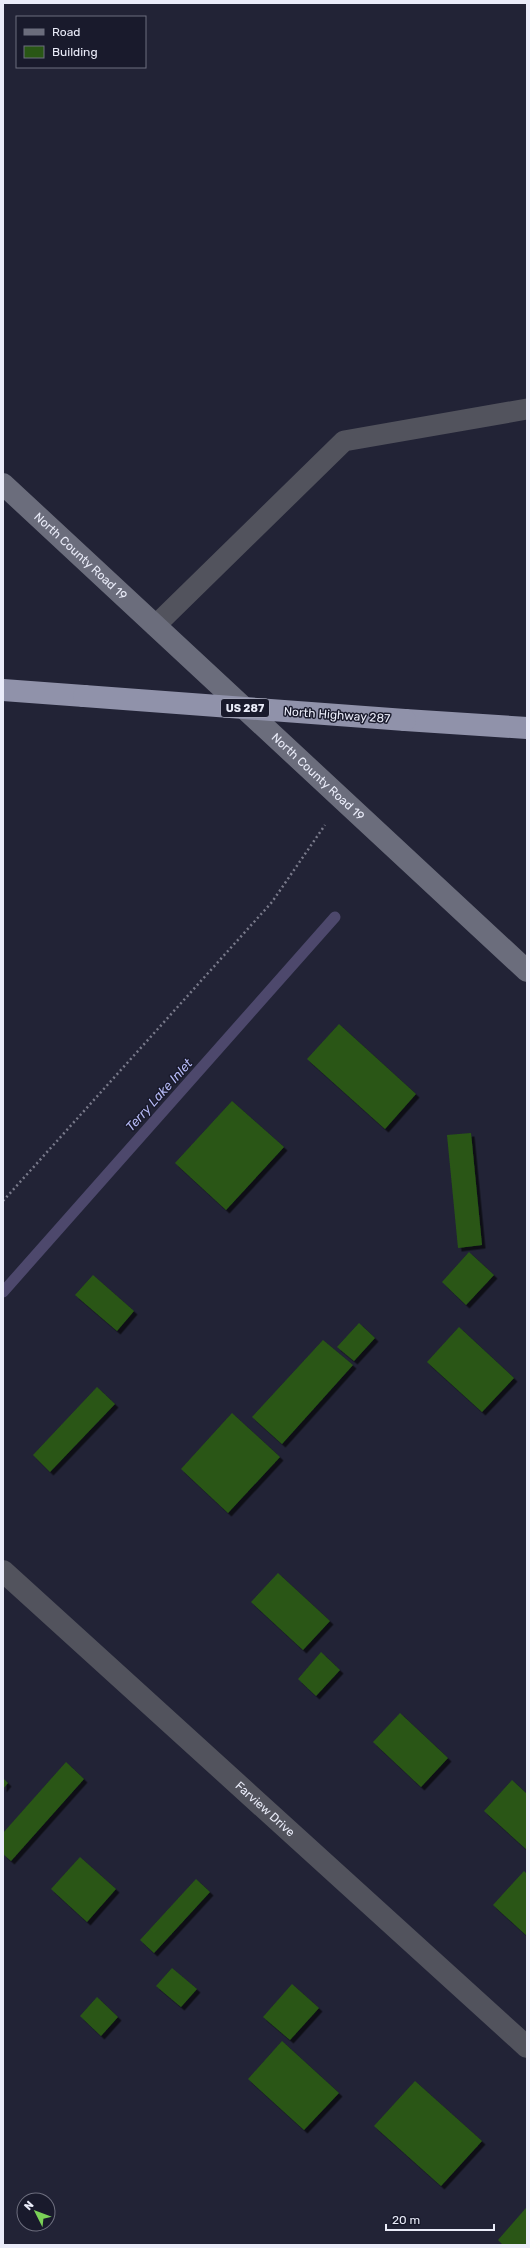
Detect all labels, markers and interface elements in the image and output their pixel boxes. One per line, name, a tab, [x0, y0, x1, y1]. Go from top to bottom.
legend	[16, 16, 146, 68]
text: Road	[52, 25, 80, 39]
text: Building	[52, 45, 98, 59]
street label: North County Road 19	[31, 510, 130, 603]
road number: US 287	[221, 699, 269, 717]
street label: North Highway 287	[283, 704, 391, 726]
street label: North County Road 19	[269, 730, 367, 823]
water label: Terry Lake Inlet	[123, 1055, 196, 1134]
street label: Farview Drive	[232, 1779, 298, 1840]
north arrow	[16, 2192, 56, 2232]
text: N	[21, 2198, 36, 2213]
scale bar	[386, 2206, 494, 2232]
text: 20 m	[392, 2213, 420, 2227]

